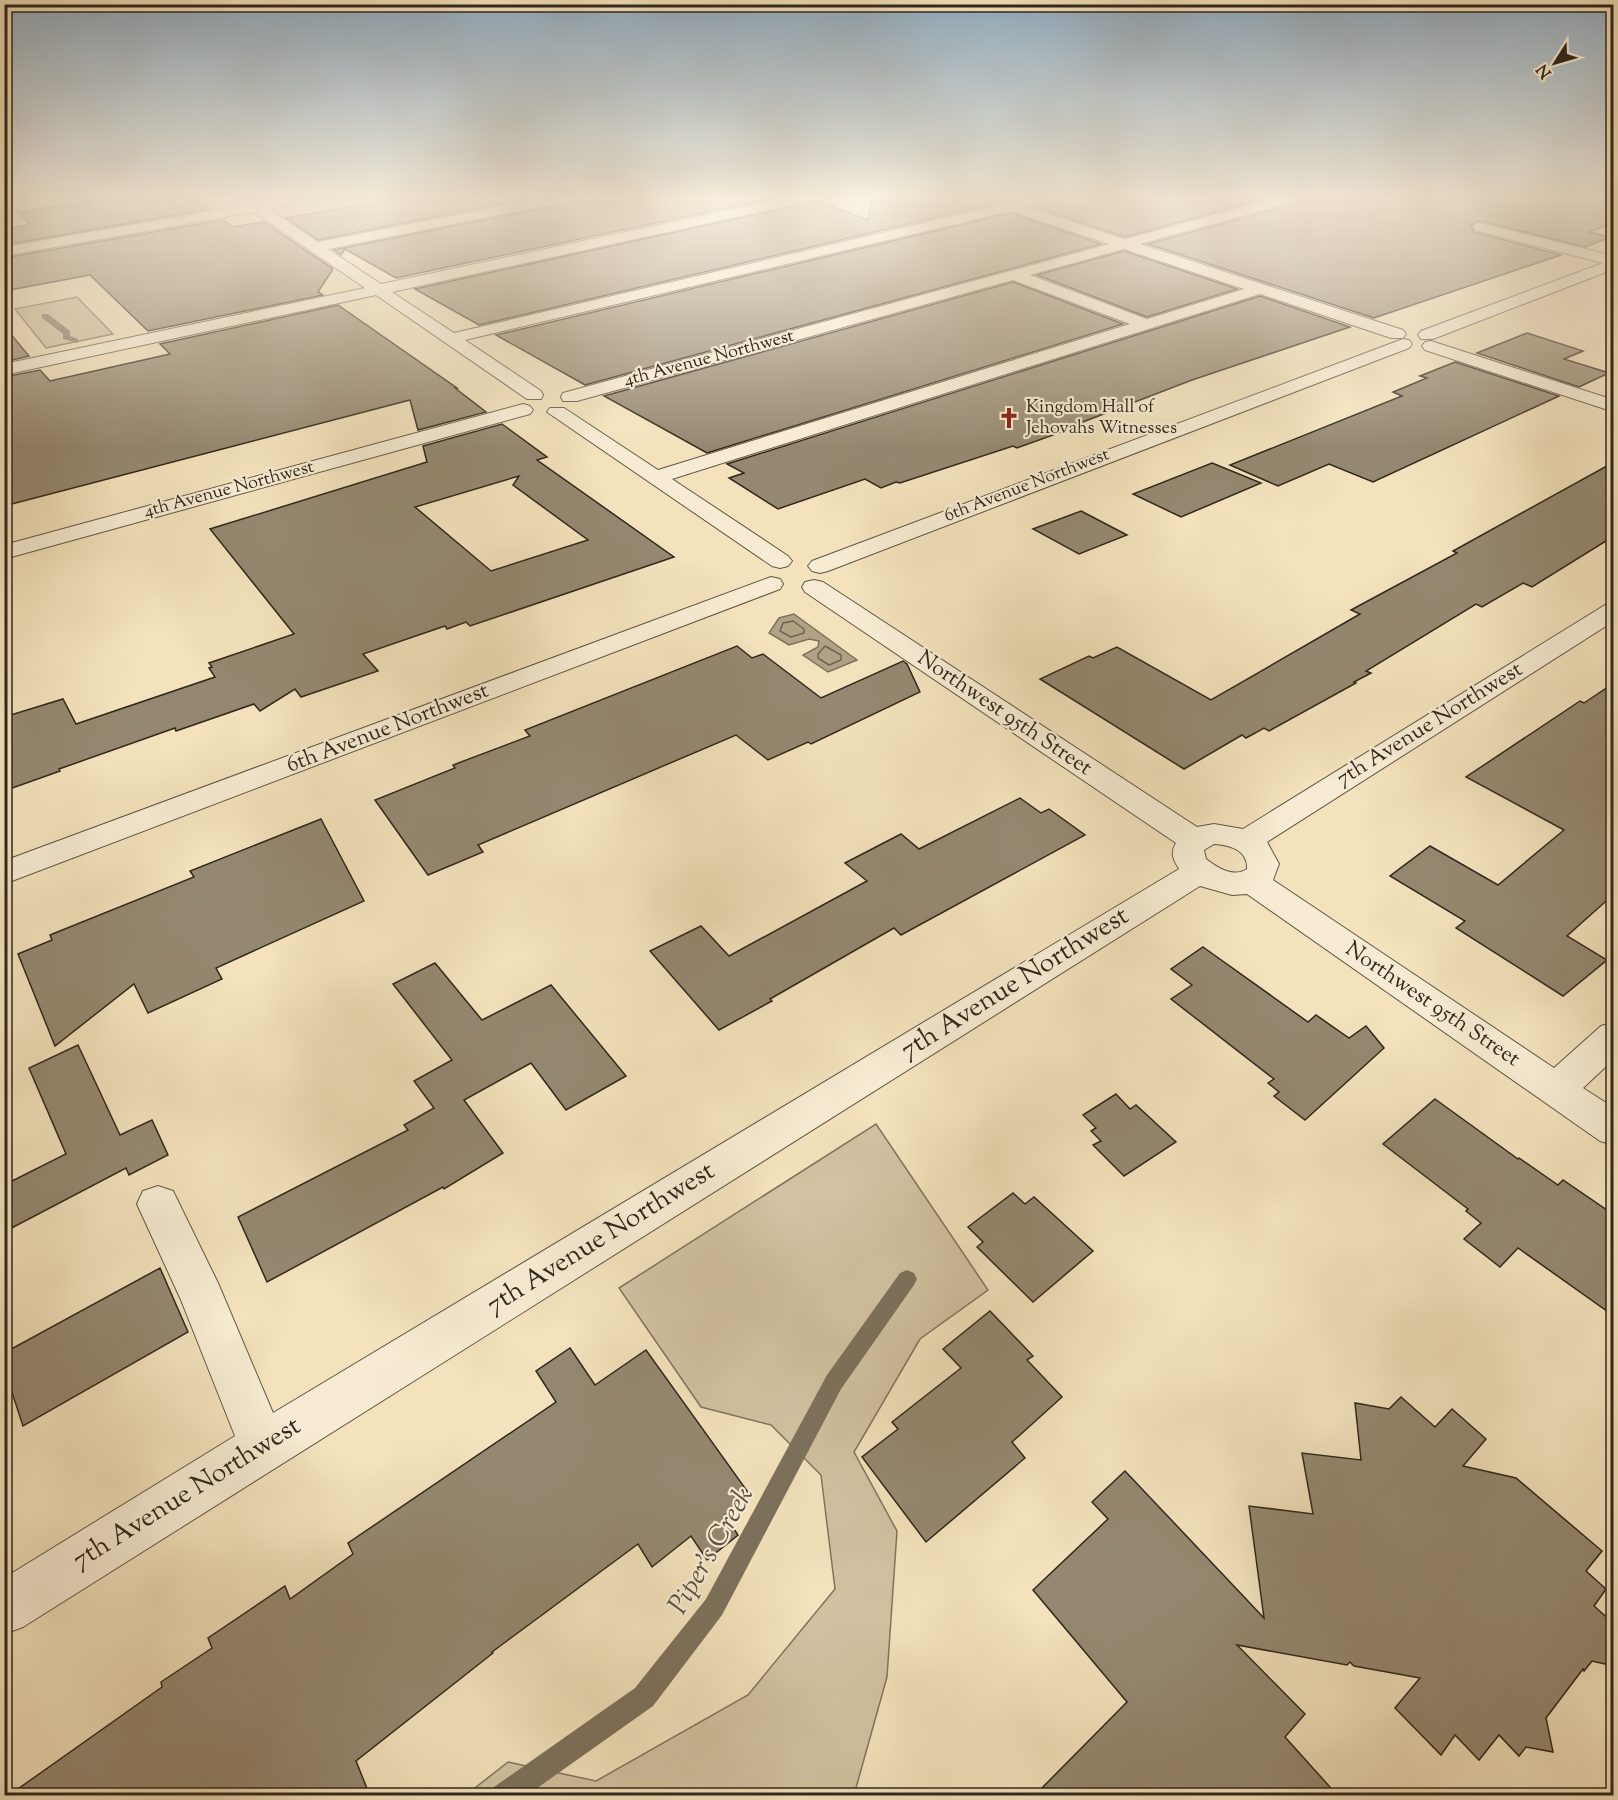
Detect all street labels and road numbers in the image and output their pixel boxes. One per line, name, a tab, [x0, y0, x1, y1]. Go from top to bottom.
street label: 4th Avenue Northwest	[621, 324, 797, 394]
street label: 6th Avenue Northwest	[941, 442, 1113, 530]
street label: 4th Avenue Northwest	[141, 455, 317, 525]
street label: Northwest 95th Street	[910, 643, 1098, 785]
street label: 7th Avenue Northwest	[1331, 654, 1530, 795]
street label: 6th Avenue Northwest	[282, 676, 494, 782]
street label: 7th Avenue Northwest	[893, 898, 1137, 1070]
street label: Northwest 95th Street	[1338, 934, 1526, 1076]
street label: 7th Avenue Northwest	[479, 1153, 723, 1325]
street label: 7th Avenue Northwest	[65, 1408, 309, 1580]

